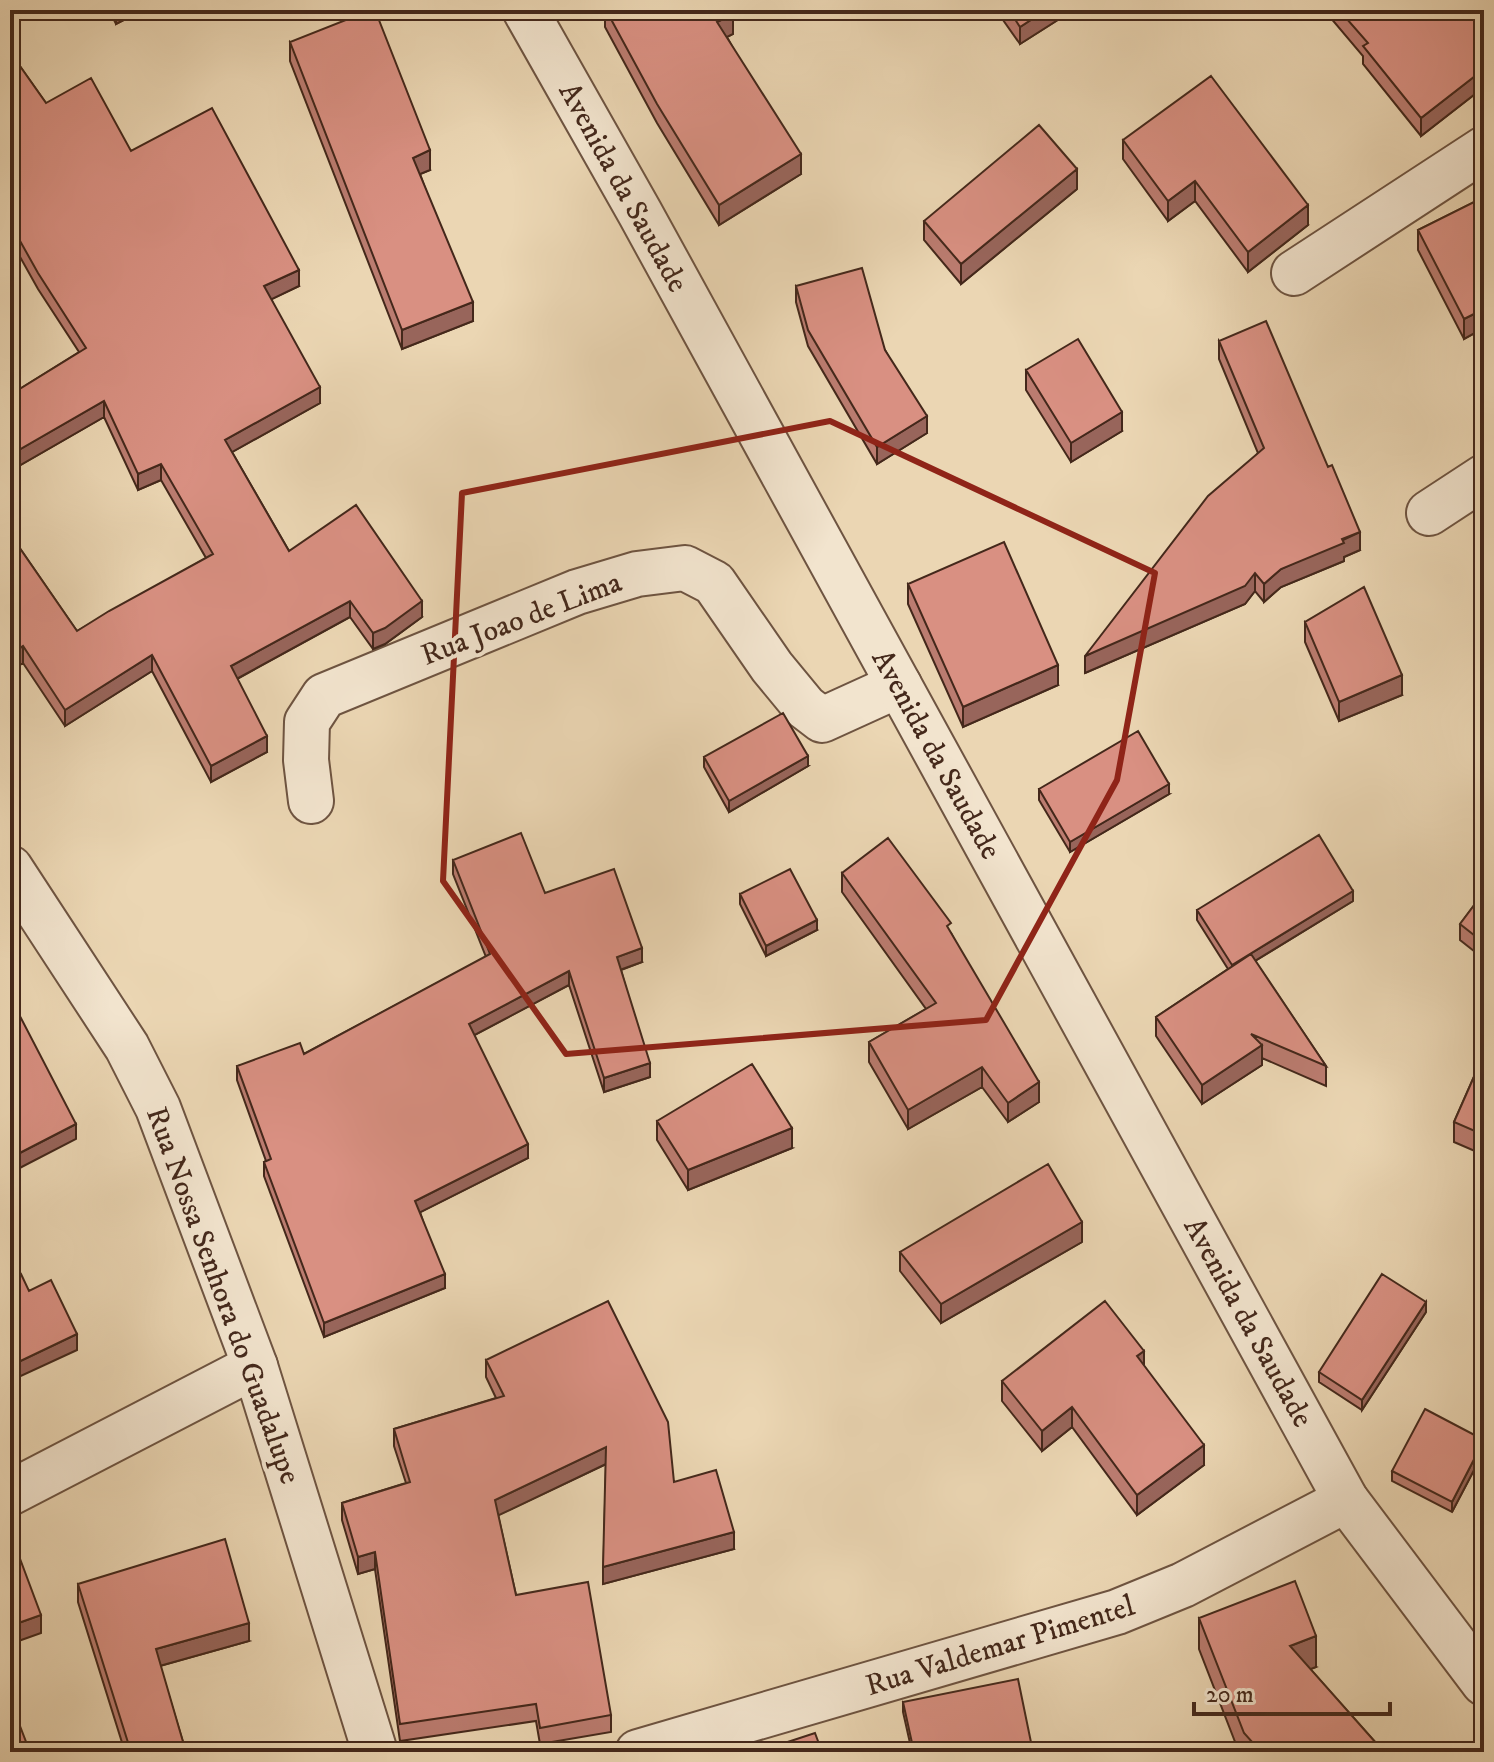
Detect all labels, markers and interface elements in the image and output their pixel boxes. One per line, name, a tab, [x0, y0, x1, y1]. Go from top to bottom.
street label: Avenida da Saudade	[550, 76, 696, 299]
street label: Rua Joao de Lima	[416, 564, 627, 675]
street label: Avenida da Saudade	[863, 643, 1009, 866]
street label: Rua Nossa Senhora do Guadalupe	[137, 1102, 308, 1489]
street label: Avenida da Saudade	[1175, 1211, 1321, 1434]
street label: Rua Valdemar Pimentel	[861, 1588, 1139, 1705]
scale bar	[1194, 1666, 1390, 1716]
text: 20 m	[1206, 1680, 1254, 1710]

